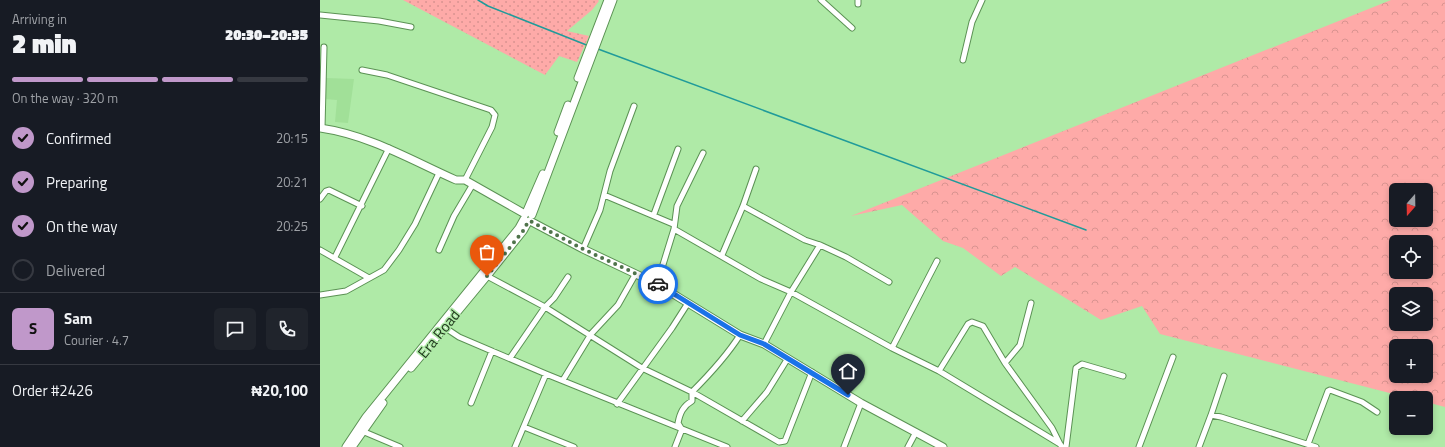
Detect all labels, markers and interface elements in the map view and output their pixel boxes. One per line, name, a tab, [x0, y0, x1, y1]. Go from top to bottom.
text: Arriving in	[12, 9, 67, 29]
text: 20:30–20:35	[225, 23, 308, 46]
text: 2 min	[12, 24, 77, 63]
text: On the way · 320 m	[12, 88, 118, 108]
icon: check	[12, 127, 34, 149]
text: Confirmed	[46, 127, 111, 150]
text: 20:15	[276, 128, 308, 148]
icon: check	[12, 171, 34, 193]
text: Preparing	[46, 171, 107, 194]
text: 20:21	[276, 172, 308, 192]
north arrow	[1389, 183, 1433, 227]
map controls	[1389, 183, 1433, 435]
icon: check	[12, 215, 34, 237]
text: On the way	[46, 215, 118, 238]
text: 20:25	[276, 216, 308, 236]
pin	[470, 235, 504, 276]
button: locate	[1389, 235, 1433, 279]
icon: bag	[476, 241, 498, 263]
text: Delivered	[46, 259, 105, 282]
courier	[638, 264, 678, 304]
icon: car	[647, 273, 669, 295]
button: layers	[1389, 287, 1433, 331]
street label: Era Road	[412, 304, 465, 363]
text: Sam	[64, 307, 92, 330]
button: chat	[214, 308, 256, 350]
button: phone	[266, 308, 308, 350]
text: S	[29, 317, 37, 340]
text: Courier · 4.7	[64, 330, 129, 350]
button: +	[1389, 339, 1433, 383]
pin	[831, 354, 865, 395]
icon: home	[837, 360, 859, 382]
text: Order #2426	[12, 379, 93, 402]
text: ₦20,100	[251, 379, 308, 402]
button: −	[1389, 391, 1433, 435]

